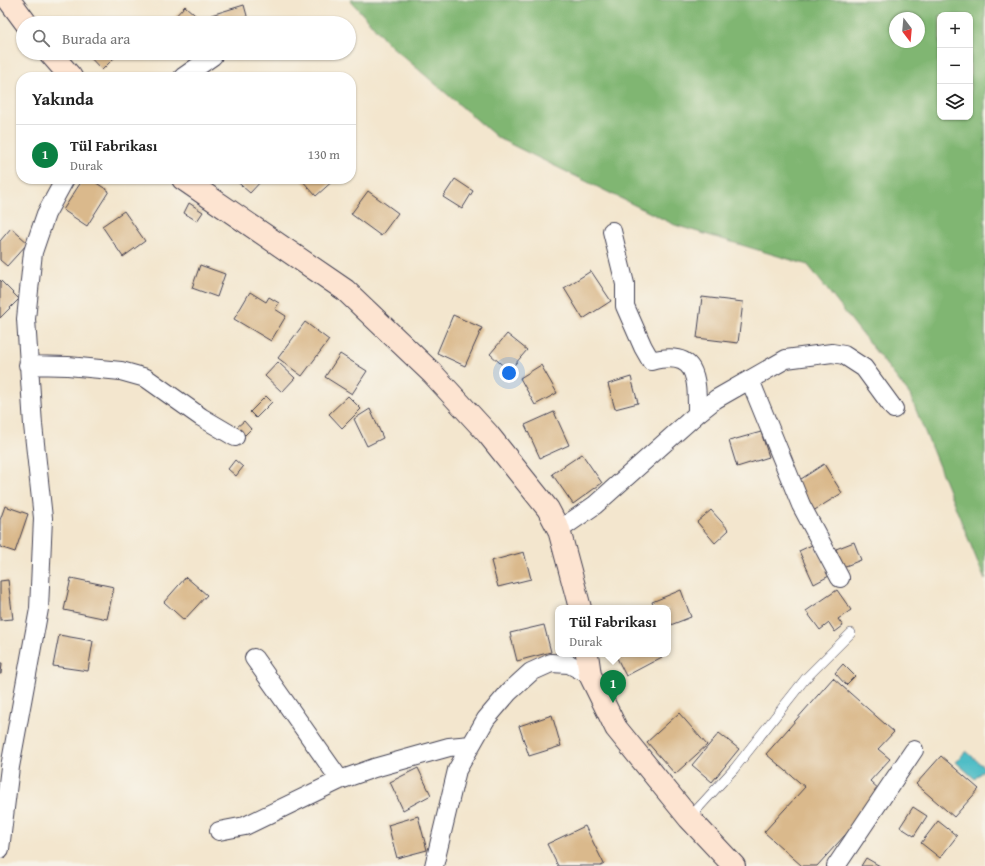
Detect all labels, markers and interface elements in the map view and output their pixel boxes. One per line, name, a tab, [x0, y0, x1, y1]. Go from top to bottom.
north arrow	[889, 12, 925, 48]
map controls	[937, 12, 973, 120]
button: +	[937, 12, 973, 48]
search box	[16, 16, 356, 60]
icon: search	[30, 27, 52, 49]
text: Burada ara	[62, 28, 130, 49]
button: −	[937, 48, 973, 84]
button: layers	[937, 84, 973, 120]
text: Yakında	[32, 86, 94, 111]
text: Tül Fabrikası	[70, 135, 157, 156]
text: 1	[42, 145, 48, 164]
text: 130 m	[308, 145, 340, 164]
text: Durak	[70, 156, 103, 175]
your location	[499, 363, 519, 383]
popup	[555, 605, 671, 657]
text: Tül Fabrikası	[569, 611, 657, 632]
text: Durak	[569, 632, 602, 651]
pin: 1	[600, 670, 626, 703]

